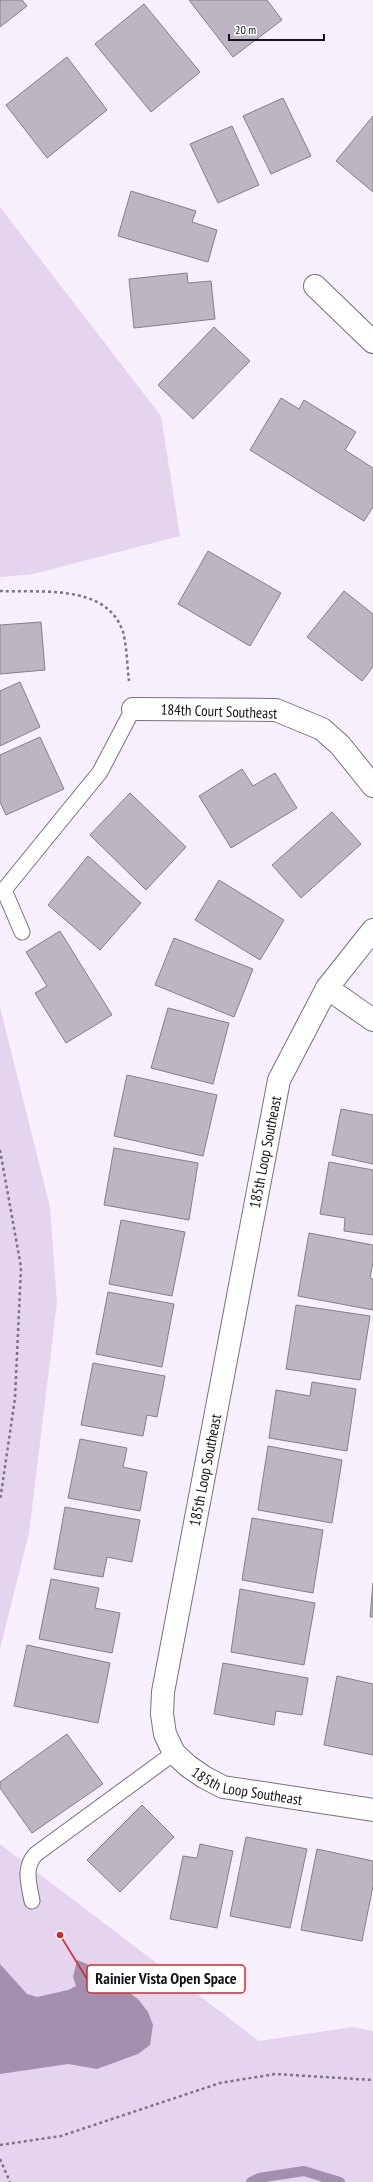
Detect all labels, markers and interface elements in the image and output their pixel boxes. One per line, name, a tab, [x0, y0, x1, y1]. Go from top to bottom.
scale bar	[229, 16, 324, 42]
text: 20 m	[235, 22, 256, 37]
street label: 184th Court Southeast	[160, 699, 278, 723]
street label: 185th Loop Southeast	[245, 1094, 285, 1210]
street label: 185th Loop Southeast	[185, 1412, 225, 1528]
street label: 185th Loop Southeast	[188, 1762, 304, 1809]
callout: Rainier Vista Open Space	[87, 1965, 245, 1993]
text: Rainier Vista Open Space	[95, 1968, 237, 1988]

